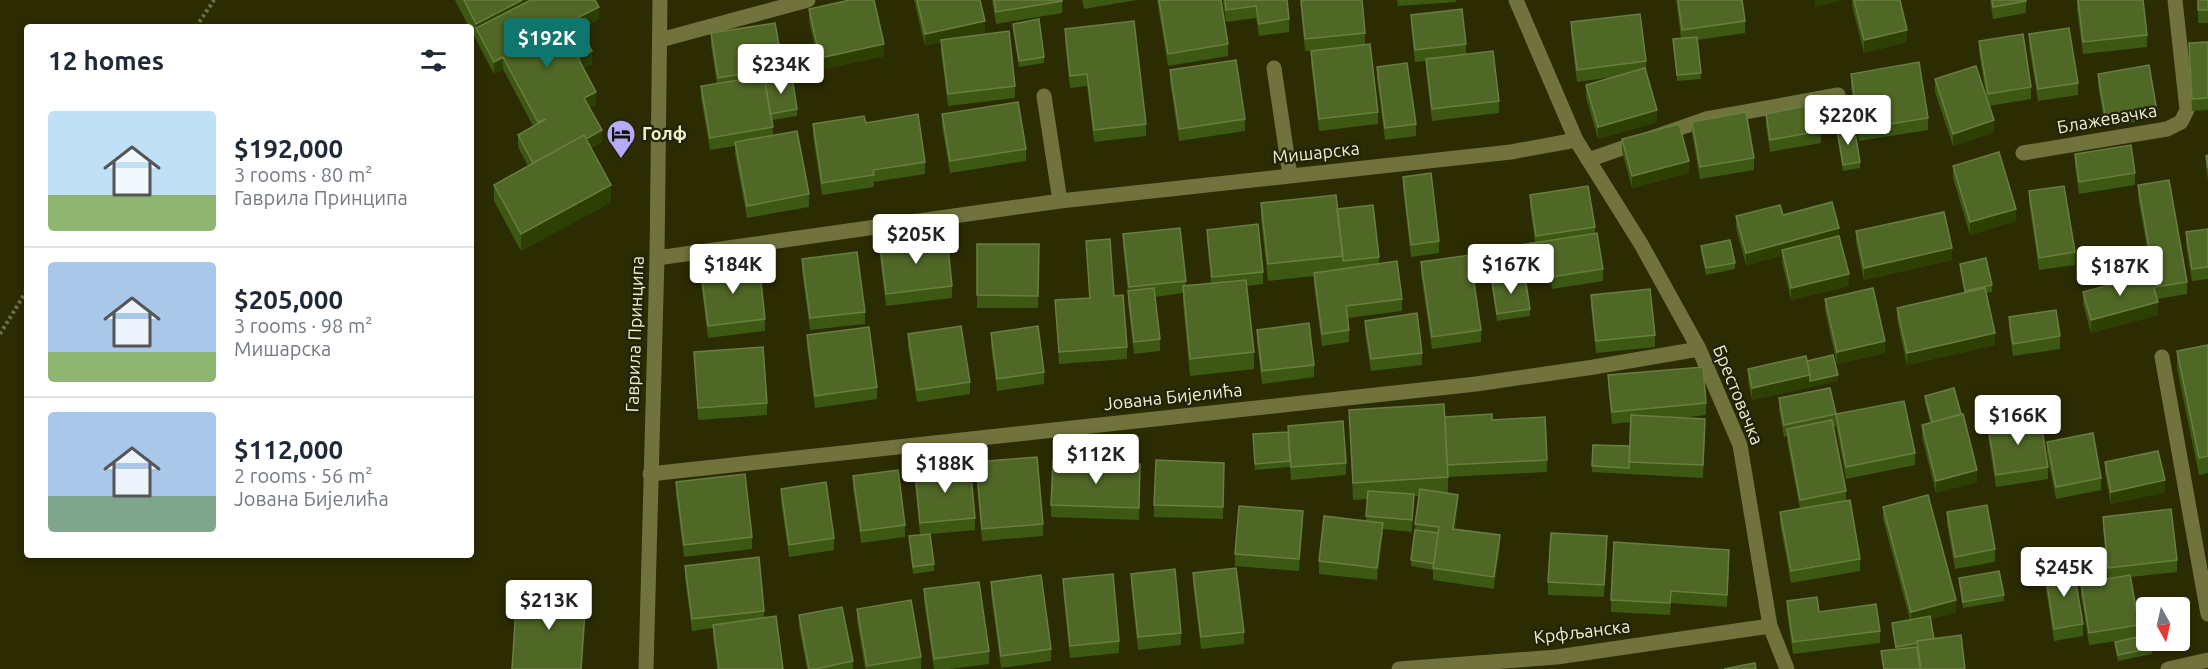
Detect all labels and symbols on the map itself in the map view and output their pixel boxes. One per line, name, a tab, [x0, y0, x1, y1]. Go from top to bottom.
pin: $192K	[505, 18, 589, 69]
pin: $234K	[739, 44, 823, 95]
pin: $220K	[1806, 95, 1890, 146]
street label: Блажевачка	[2055, 99, 2158, 137]
hotel icon: Голф	[605, 118, 637, 160]
place label: Голф	[642, 123, 687, 143]
street label: Мишарска	[1271, 137, 1360, 167]
pin: $205K	[874, 214, 958, 265]
pin: $184K	[691, 244, 775, 295]
pin: $167K	[1469, 244, 1553, 295]
pin: $187K	[2078, 246, 2162, 297]
street label: Гаврила Принципа	[621, 255, 647, 413]
street label: Брестовачка	[1710, 342, 1768, 447]
street label: Јована Бијелића	[1103, 379, 1243, 413]
pin: $166K	[1976, 395, 2060, 446]
pin: $112K	[1054, 434, 1138, 485]
pin: $188K	[903, 443, 987, 494]
pin: $245K	[2022, 547, 2106, 598]
pin: $213K	[507, 580, 591, 631]
north arrow	[2136, 597, 2190, 651]
street label: Крфљанска	[1532, 615, 1631, 647]

